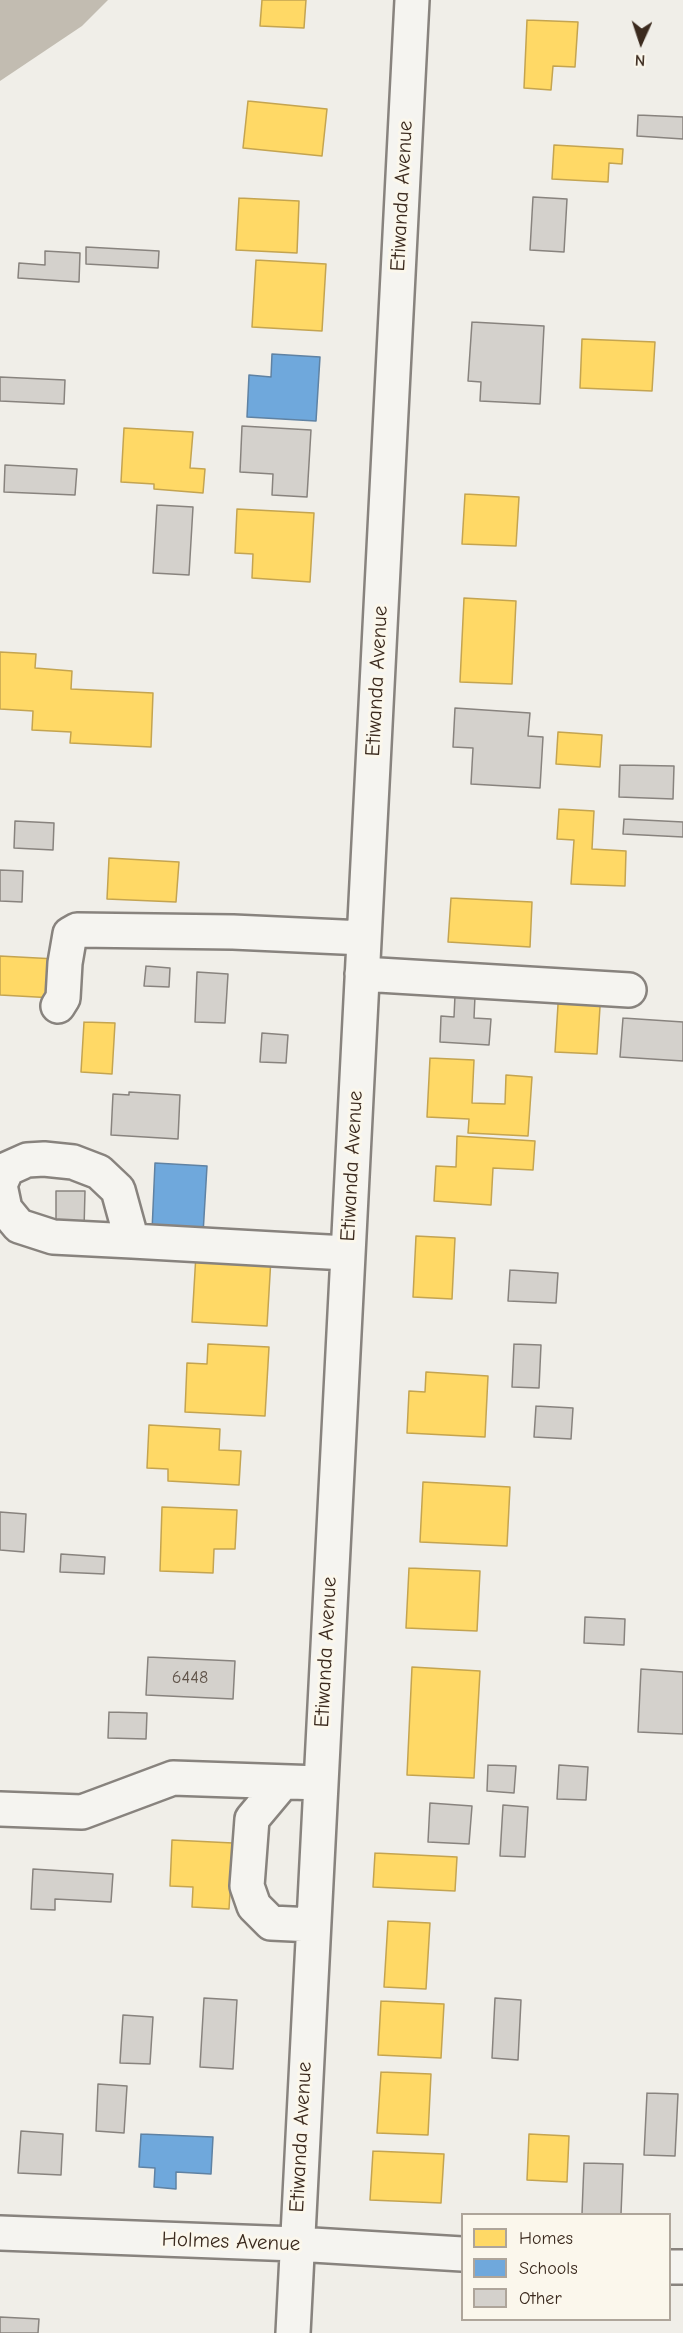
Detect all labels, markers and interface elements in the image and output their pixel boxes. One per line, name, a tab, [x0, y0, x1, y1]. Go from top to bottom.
north arrow	[611, 12, 671, 72]
text: N	[634, 51, 646, 69]
street label: Etiwanda Avenue	[385, 120, 419, 272]
street label: Etiwanda Avenue	[360, 605, 394, 757]
street label: Etiwanda Avenue	[335, 1090, 369, 1242]
street label: Etiwanda Avenue	[309, 1576, 343, 1728]
house number: 6448	[172, 1667, 208, 1689]
street label: Etiwanda Avenue	[284, 2061, 318, 2213]
legend	[461, 2213, 671, 2321]
street label: Holmes Avenue	[161, 2227, 301, 2257]
text: Homes	[519, 2228, 573, 2249]
text: Schools	[519, 2258, 578, 2279]
text: Other	[519, 2288, 562, 2309]

